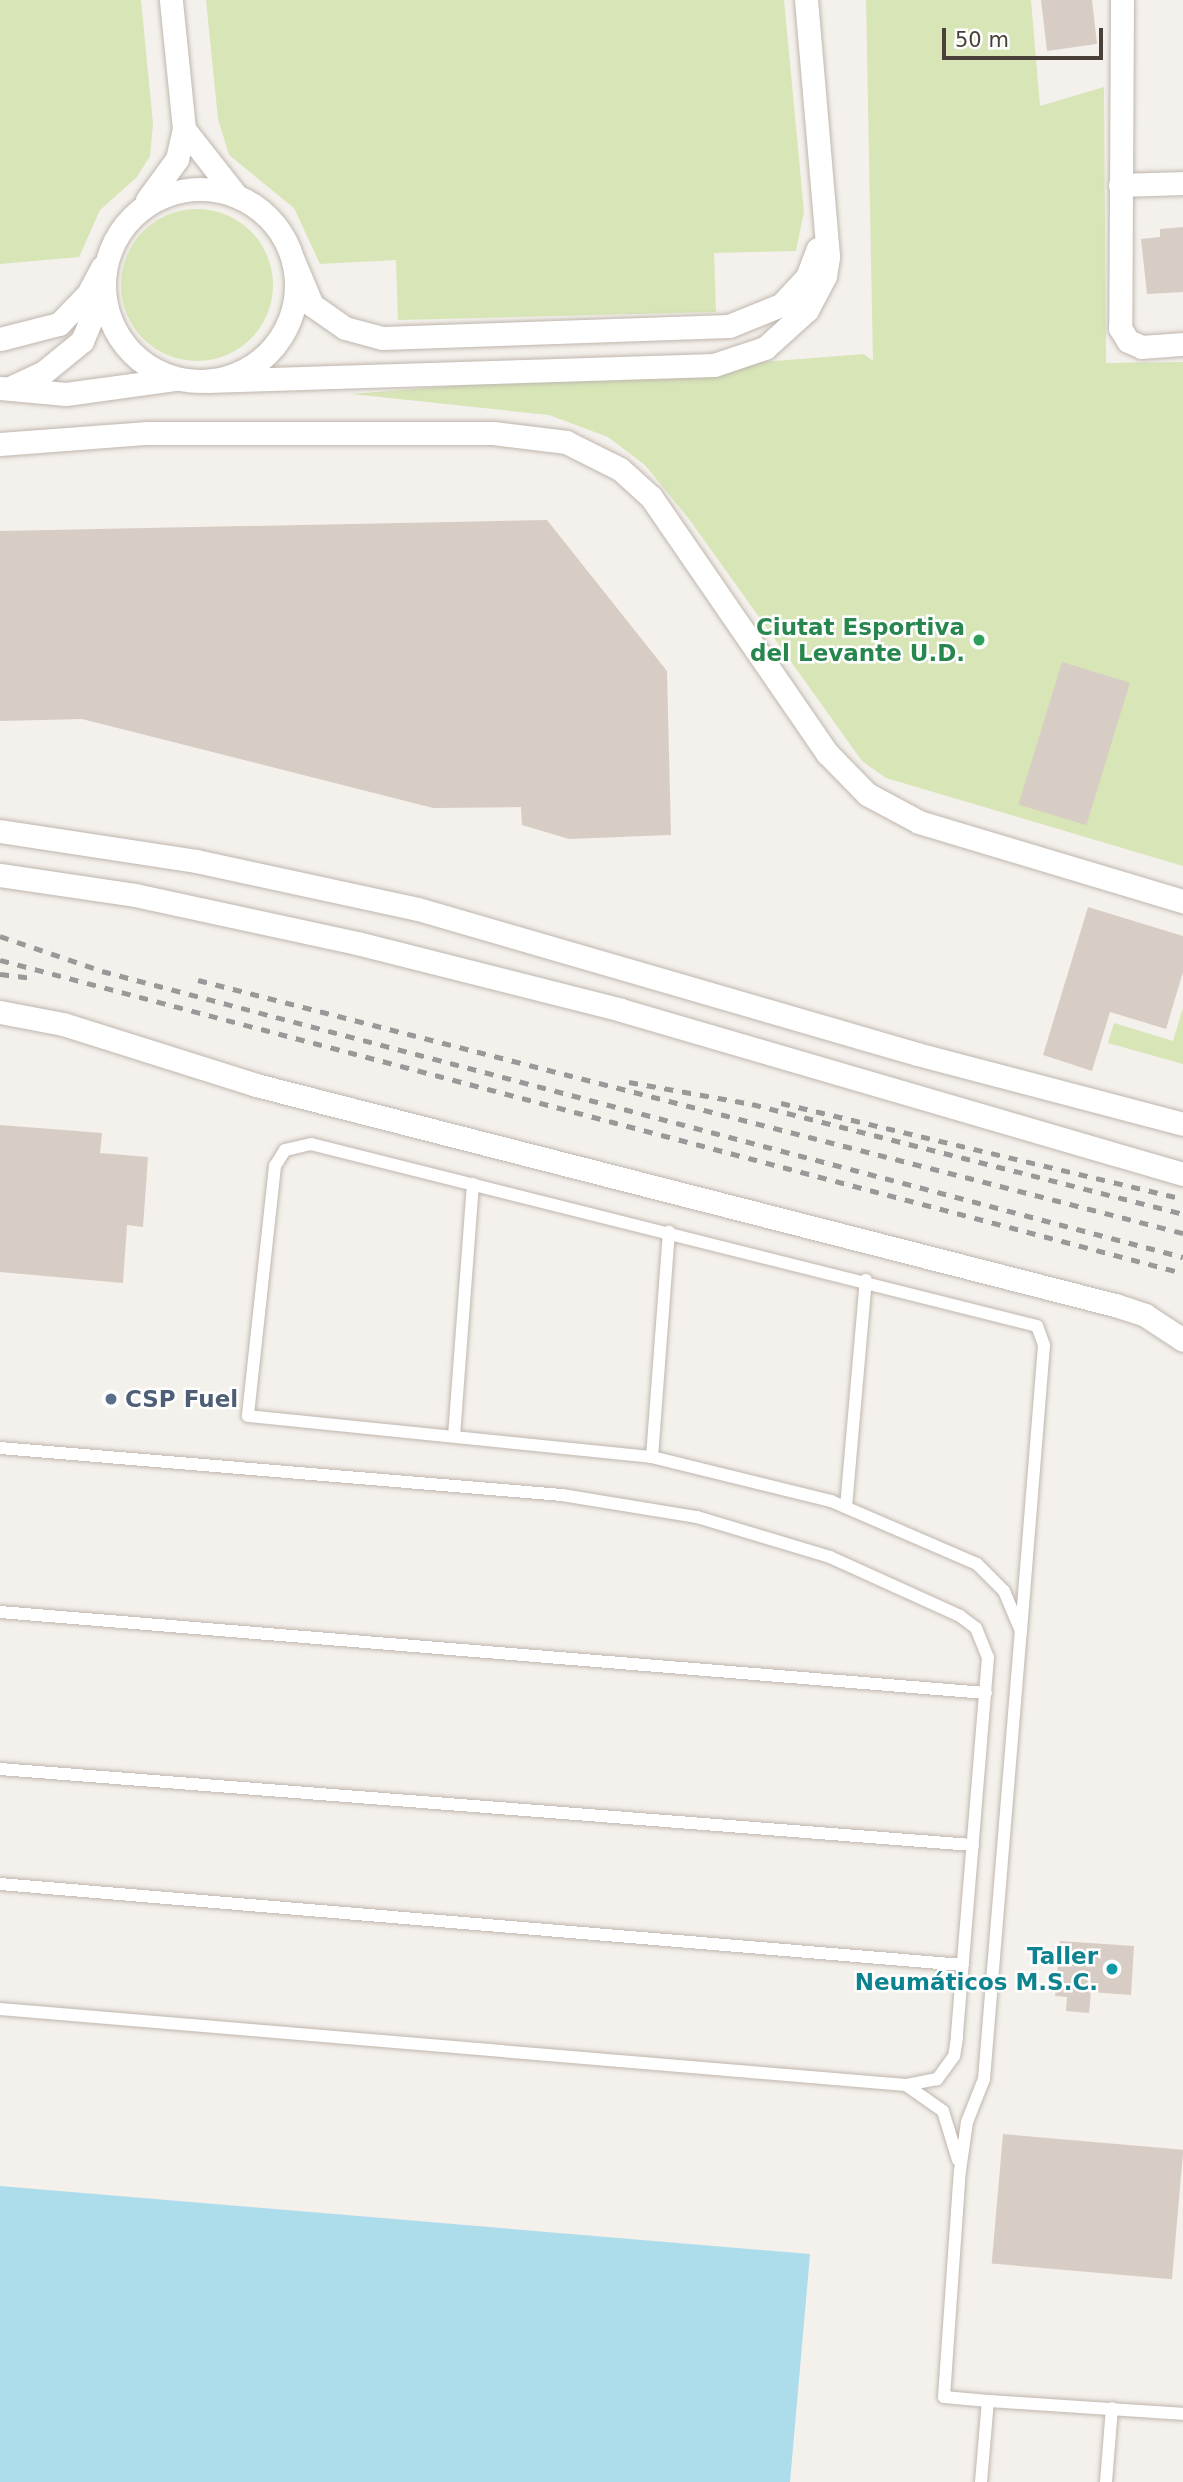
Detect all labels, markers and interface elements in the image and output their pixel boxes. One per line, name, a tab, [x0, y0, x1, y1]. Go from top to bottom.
scale bar	[945, 14, 1106, 58]
text: 50 m	[955, 28, 1009, 52]
place label: Ciutat Esportiva del Levante U.D.	[750, 613, 965, 667]
marker: Ciutat Esportiva del Levante U.D.	[971, 632, 987, 648]
place label: CSP Fuel	[125, 1385, 238, 1413]
marker: CSP Fuel	[103, 1391, 119, 1407]
place label: Taller Neumáticos M.S.C.	[855, 1942, 1098, 1996]
marker: Taller Neumáticos M.S.C.	[1104, 1961, 1120, 1977]

